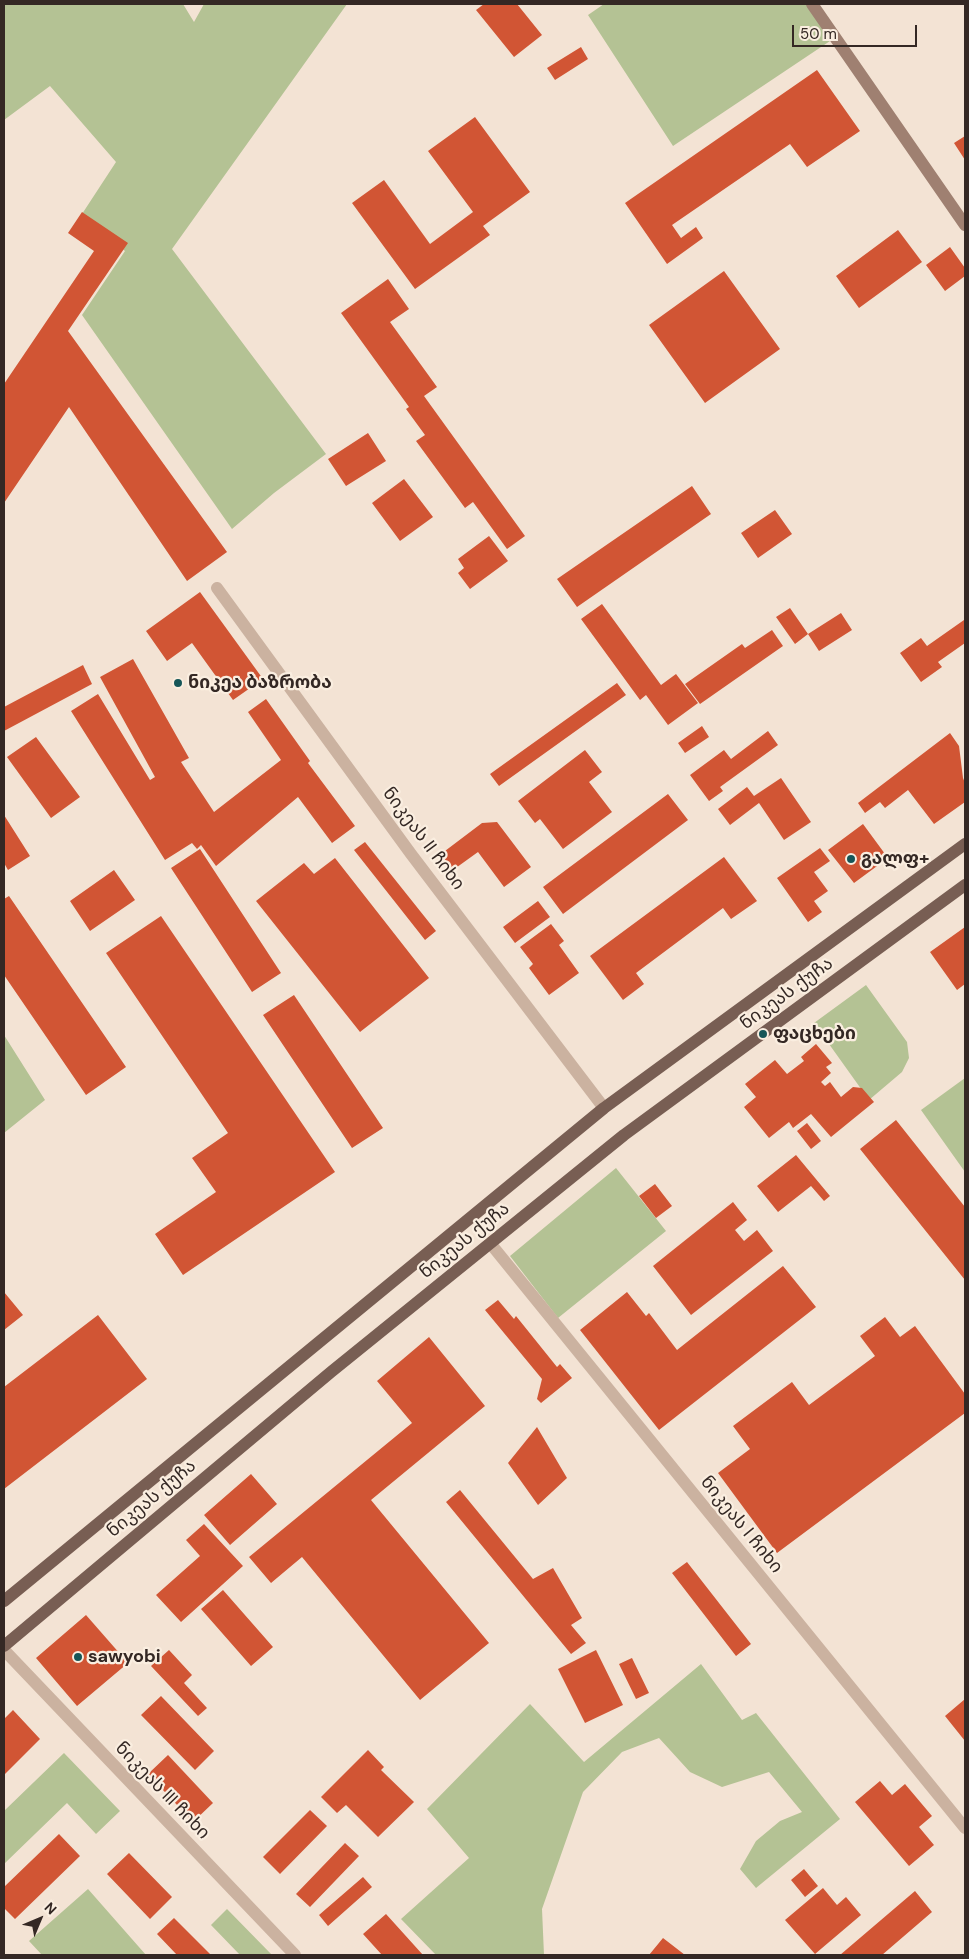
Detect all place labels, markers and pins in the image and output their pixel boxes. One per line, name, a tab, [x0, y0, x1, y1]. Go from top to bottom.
place label: ნიკეა ბაზრობა	[188, 672, 332, 694]
marker: ნიკეა ბაზრობა	[172, 677, 184, 689]
place label: გალფ+	[861, 848, 929, 870]
marker: გალფ+	[845, 853, 857, 865]
place label: ფაცხები	[773, 1023, 856, 1045]
marker: ფაცხები	[757, 1028, 769, 1040]
place label: sawyobi	[88, 1646, 161, 1668]
marker: sawyobi	[72, 1651, 84, 1663]

